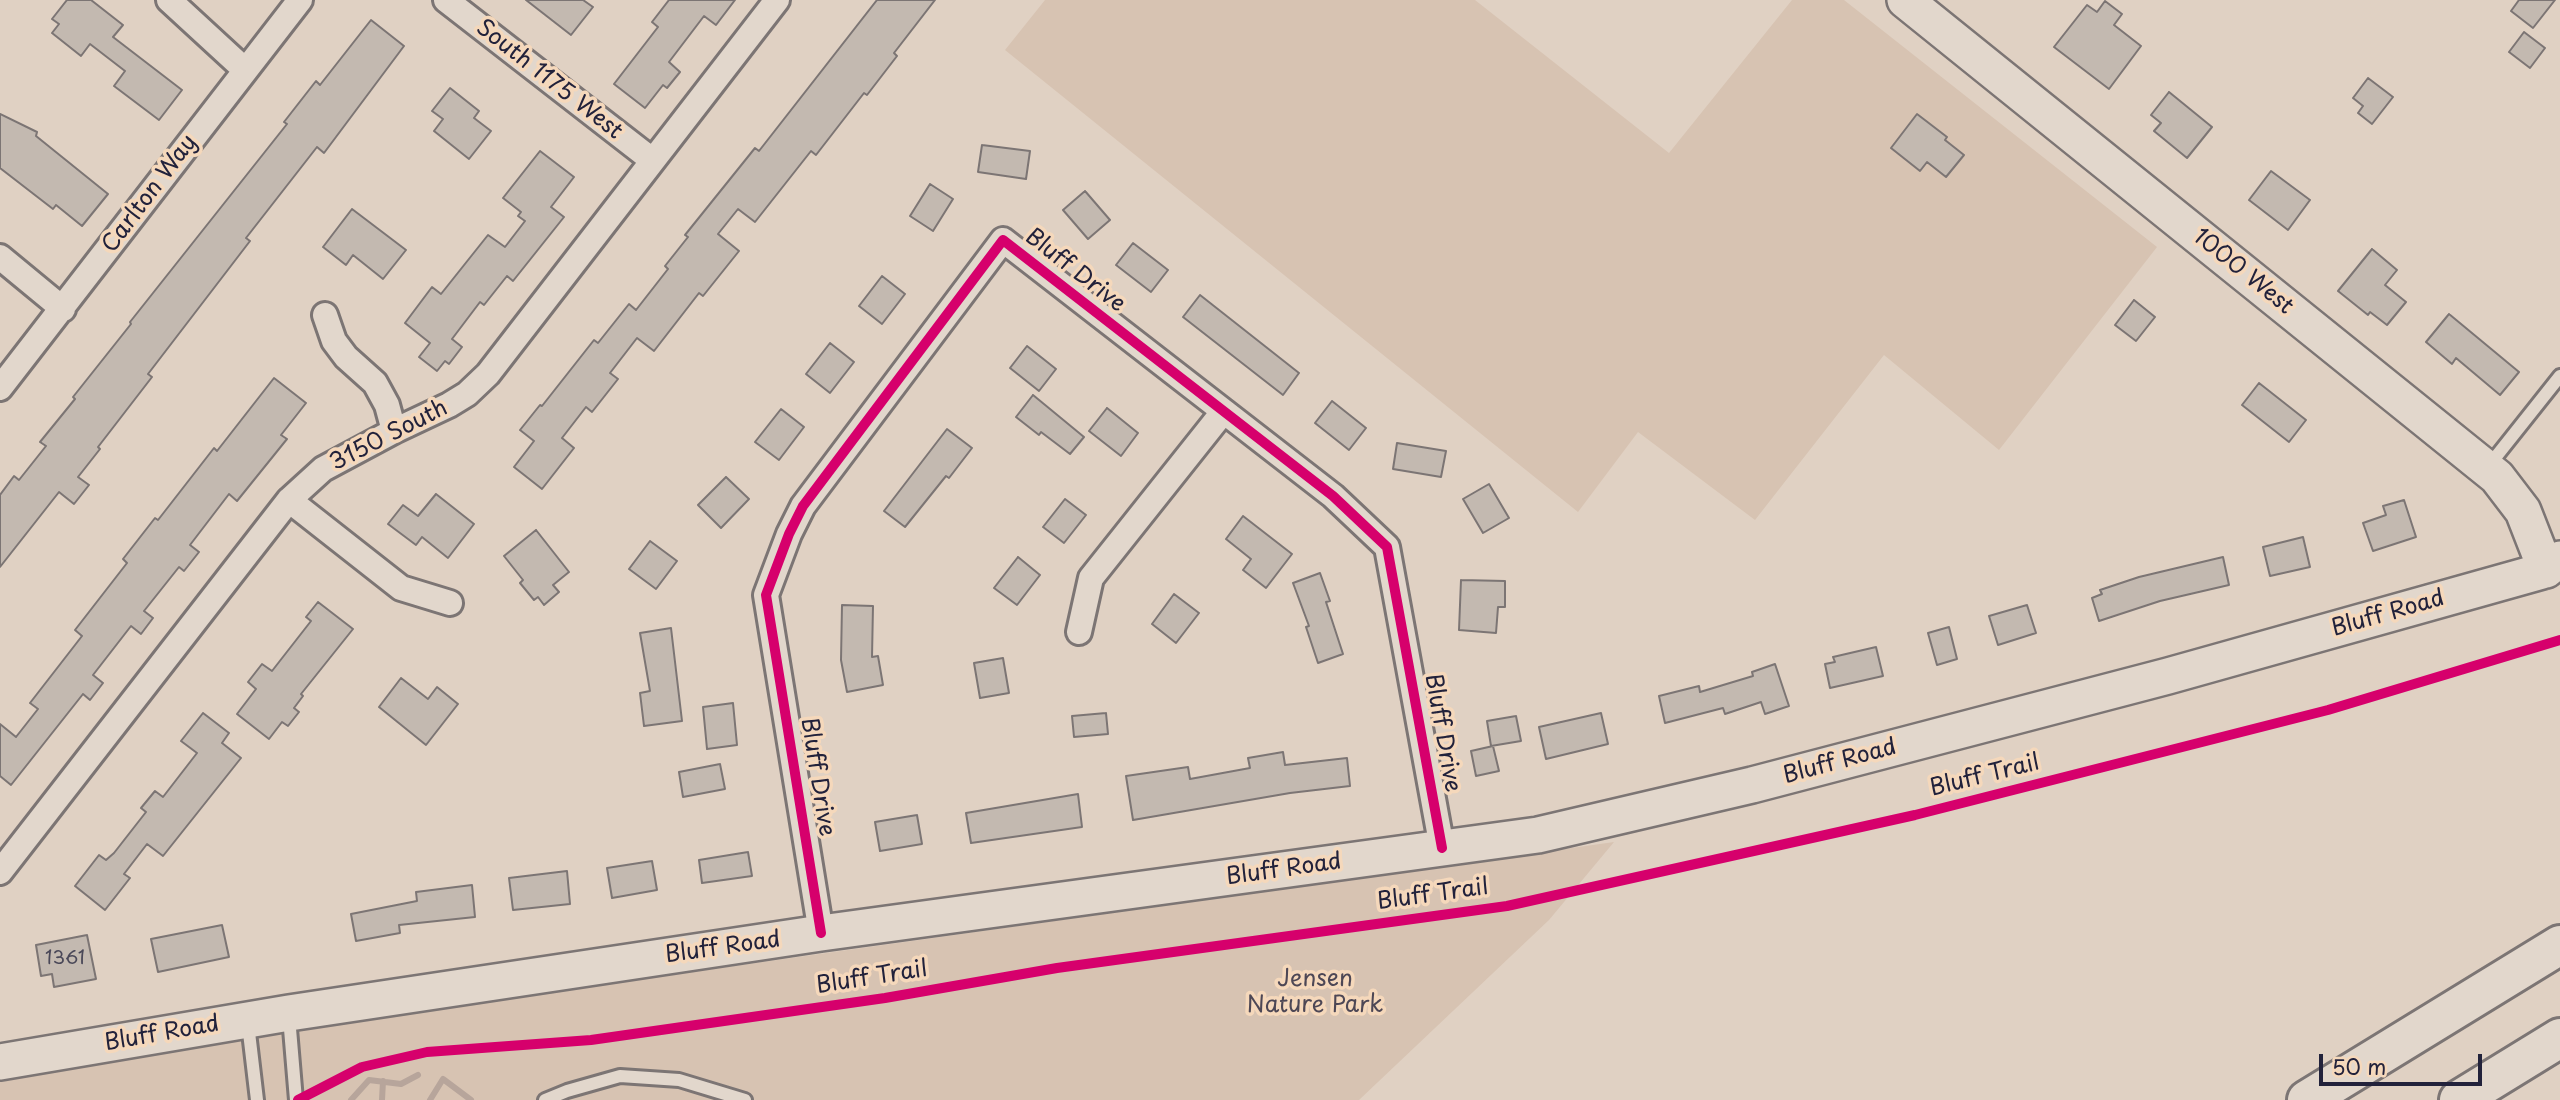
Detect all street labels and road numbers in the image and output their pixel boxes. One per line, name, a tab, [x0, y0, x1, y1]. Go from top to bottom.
street label: South 1175 West	[470, 14, 628, 146]
street label: Carlton Way	[97, 130, 203, 258]
street label: Bluff Drive	[1019, 223, 1131, 319]
street label: 1000 West	[2187, 223, 2299, 321]
street label: 3150 South	[326, 395, 452, 477]
street label: Bluff Road	[2328, 585, 2448, 643]
street label: Bluff Drive	[1418, 672, 1466, 794]
street label: Bluff Drive	[794, 716, 840, 838]
street label: Bluff Road	[1780, 734, 1900, 790]
street label: Bluff Trail	[1927, 749, 2043, 803]
street label: Bluff Road	[1225, 848, 1343, 892]
street label: Bluff Trail	[1376, 874, 1490, 916]
street label: Bluff Road	[664, 926, 782, 970]
street label: Bluff Trail	[814, 956, 930, 1000]
street label: Bluff Road	[102, 1010, 222, 1058]

